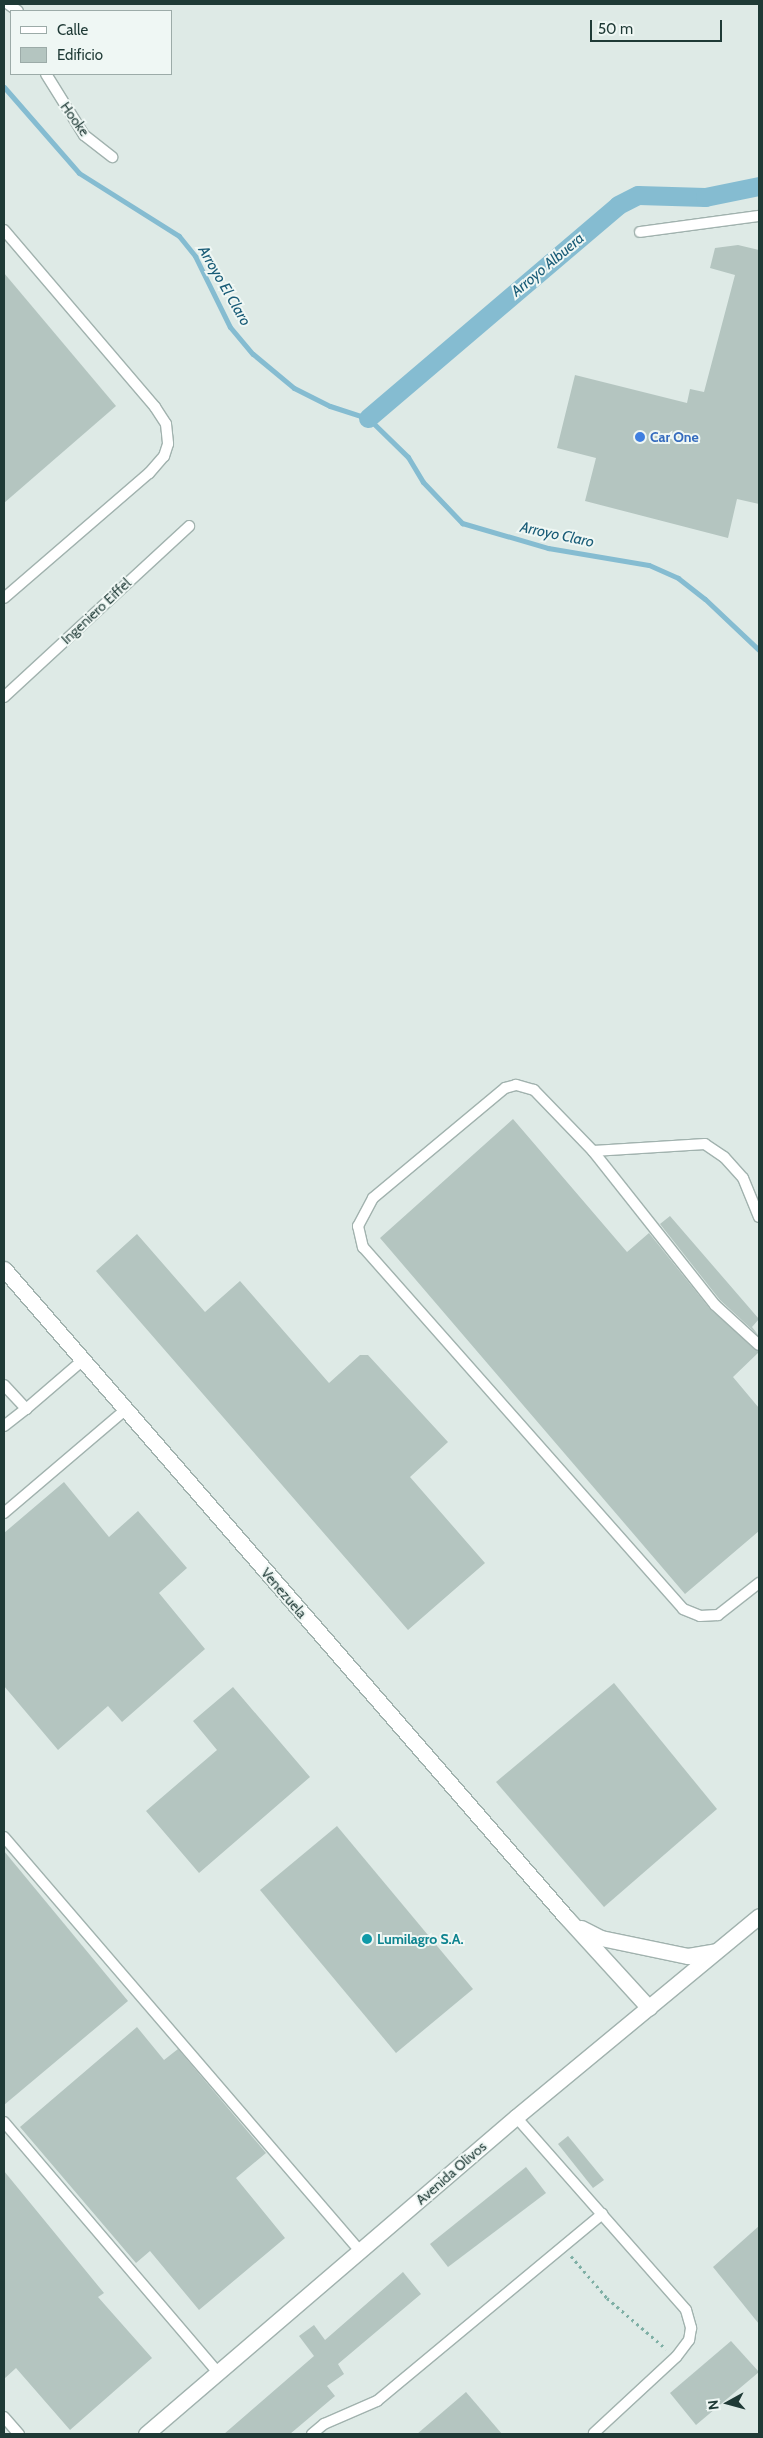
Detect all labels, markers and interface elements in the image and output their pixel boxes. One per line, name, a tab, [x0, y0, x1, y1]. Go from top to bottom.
legend	[10, 10, 172, 75]
scale bar	[593, 10, 726, 42]
text: 50 m	[598, 20, 633, 38]
text: Calle	[57, 21, 88, 39]
text: Edificio	[57, 46, 103, 64]
street label: Hooke	[57, 99, 93, 139]
water label: Arroyo Albuera	[508, 229, 588, 301]
water label: Arroyo El Claro	[194, 243, 254, 329]
place label: Car One	[650, 429, 699, 445]
marker: Car One	[634, 431, 646, 443]
water label: Arroyo Claro	[518, 518, 596, 552]
street label: Ingeniero Eiffel	[58, 574, 134, 648]
street label: Venezuela	[258, 1564, 310, 1622]
place label: Lumilagro S.A.	[377, 1931, 464, 1947]
marker: Lumilagro S.A.	[361, 1933, 373, 1945]
street label: Avenida Olivos	[412, 2138, 490, 2208]
north arrow	[703, 2378, 753, 2428]
text: N	[704, 2399, 723, 2411]

